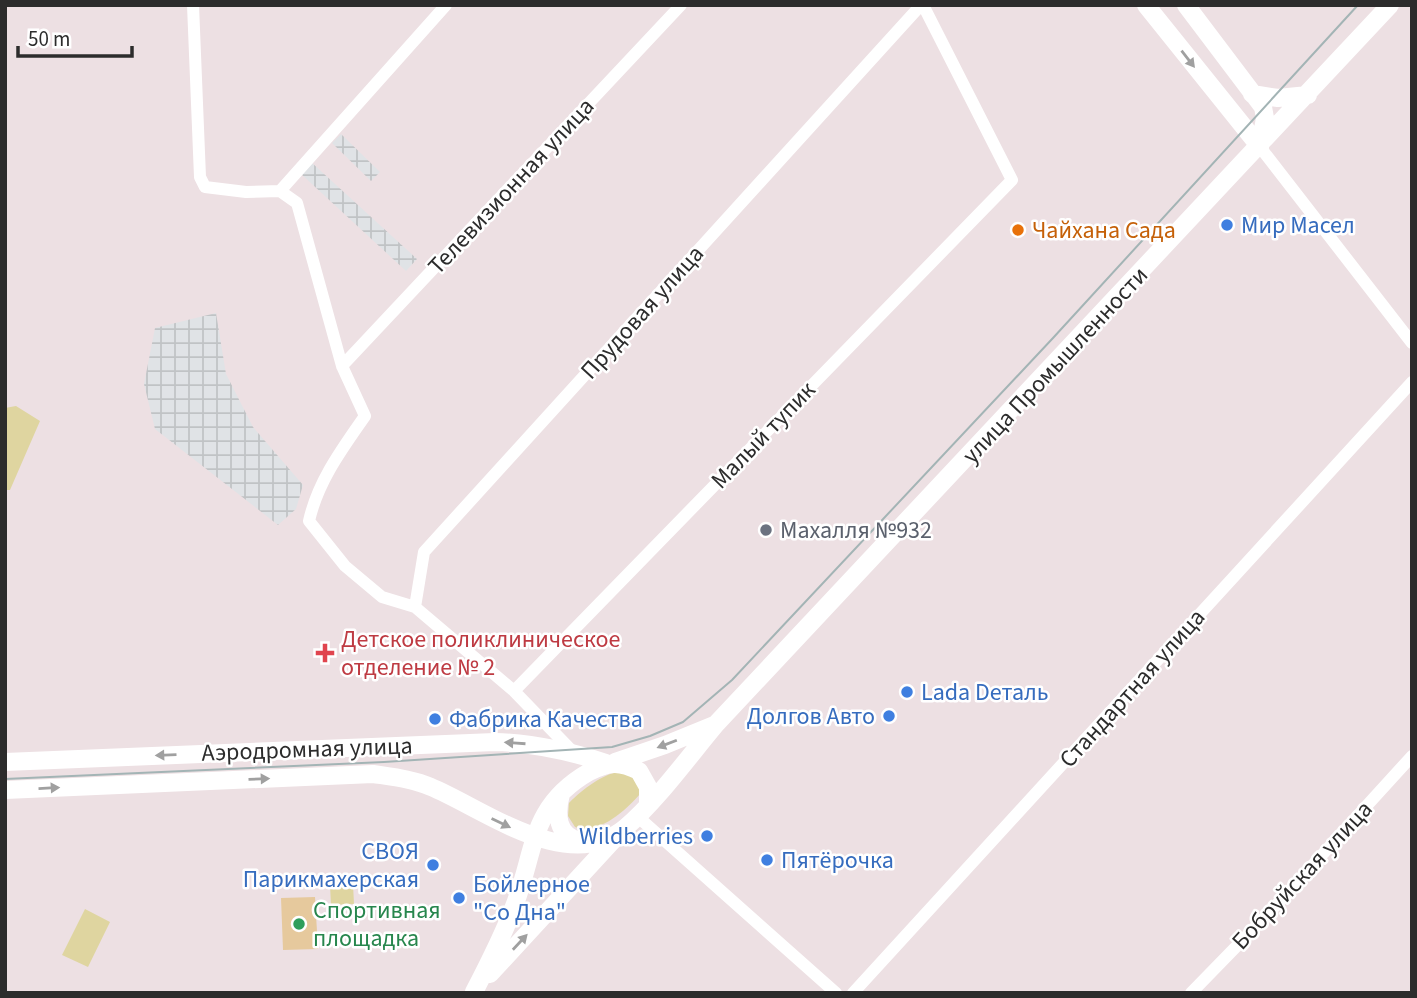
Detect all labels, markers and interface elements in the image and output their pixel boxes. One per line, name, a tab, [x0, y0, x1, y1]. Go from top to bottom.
scale bar	[18, 14, 131, 58]
text: 50 m	[28, 24, 70, 54]
one-way arrow	[1181, 49, 1196, 67]
street label: Телевизионная улица	[420, 90, 603, 282]
place label: Мир Масел	[1241, 208, 1355, 243]
place label: Чайхана Сада	[1032, 213, 1176, 248]
marker: Мир Масел	[1219, 217, 1235, 233]
marker: Чайхана Сада	[1010, 222, 1026, 238]
street label: Прудовая улица	[573, 237, 712, 387]
street label: улица Промышленности	[954, 259, 1156, 472]
street label: Малый тупик	[703, 374, 824, 497]
place label: Махалля №932	[780, 513, 932, 548]
marker: Махалля №932	[758, 522, 774, 538]
street label: Стандартная улица	[1051, 601, 1214, 776]
place label: Детское поликлиническое отделение № 2	[341, 622, 620, 685]
marker: Детское поликлиническое отделение № 2	[315, 643, 335, 663]
place label: Lada Dеталь	[921, 675, 1049, 710]
marker: Lada Dеталь	[899, 684, 915, 700]
place label: Долгов Авто	[747, 699, 875, 734]
place label: Фабрика Качества	[449, 702, 643, 737]
marker: Долгов Авто	[881, 708, 897, 724]
marker: Фабрика Качества	[427, 711, 443, 727]
street label: Аэродромная улица	[201, 728, 413, 771]
one-way arrow	[504, 737, 526, 748]
one-way arrow	[656, 739, 677, 750]
one-way arrow	[155, 749, 177, 760]
one-way arrow	[248, 773, 270, 784]
one-way arrow	[38, 783, 60, 794]
street label: Бобруйская улица	[1224, 793, 1381, 958]
one-way arrow	[491, 817, 511, 829]
place label: Wildberries	[579, 819, 693, 854]
marker: Wildberries	[699, 828, 715, 844]
place label: СВОЯ Парикмахерская	[243, 834, 419, 897]
place label: Пятёрочка	[781, 843, 894, 878]
marker: Пятёрочка	[759, 852, 775, 868]
marker: СВОЯ Парикмахерская	[425, 857, 441, 873]
place label: Бойлерное "Со Дна"	[473, 867, 590, 930]
marker: Бойлерное "Со Дна"	[451, 890, 467, 906]
place label: Спортивная площадка	[313, 893, 441, 956]
marker: Спортивная площадка	[291, 916, 307, 932]
one-way arrow	[512, 933, 528, 951]

